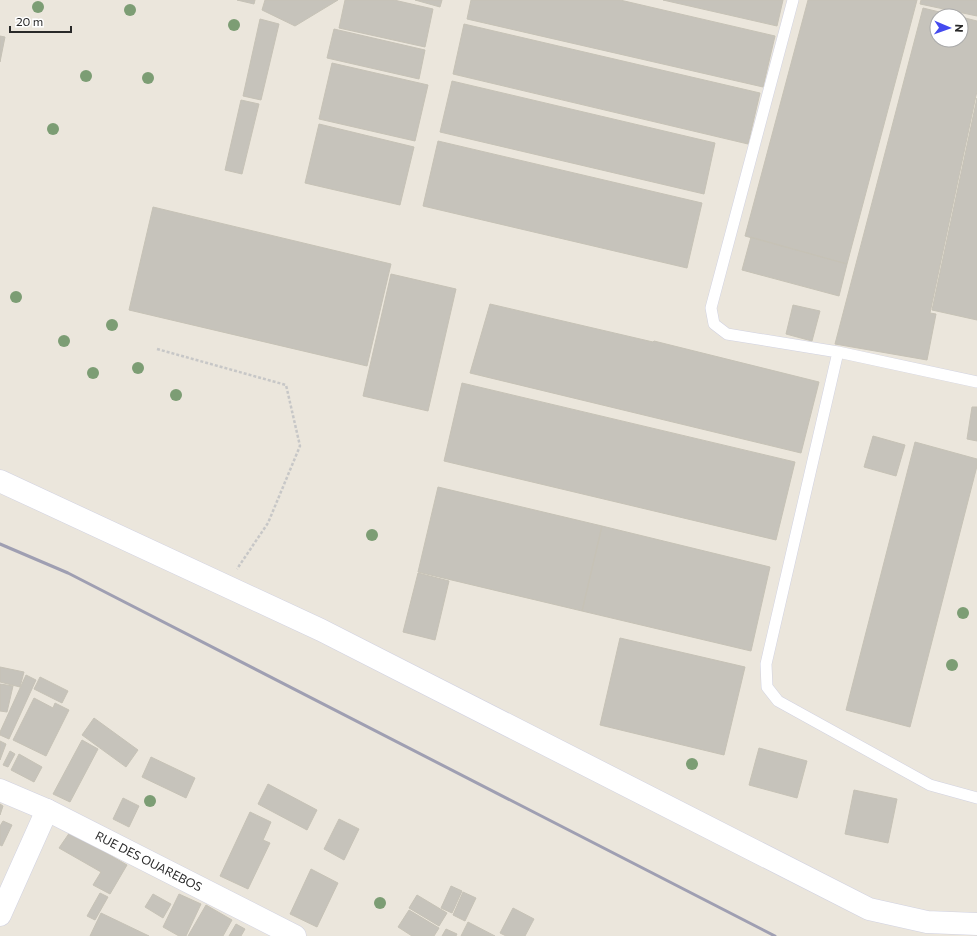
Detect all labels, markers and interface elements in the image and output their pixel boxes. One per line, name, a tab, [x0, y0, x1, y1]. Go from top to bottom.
scale bar	[10, 8, 71, 34]
north arrow	[929, 8, 969, 48]
text: 20 m	[16, 14, 43, 28]
text: N	[953, 24, 966, 33]
street label: RUE DES OUAREBOS	[93, 828, 205, 894]

